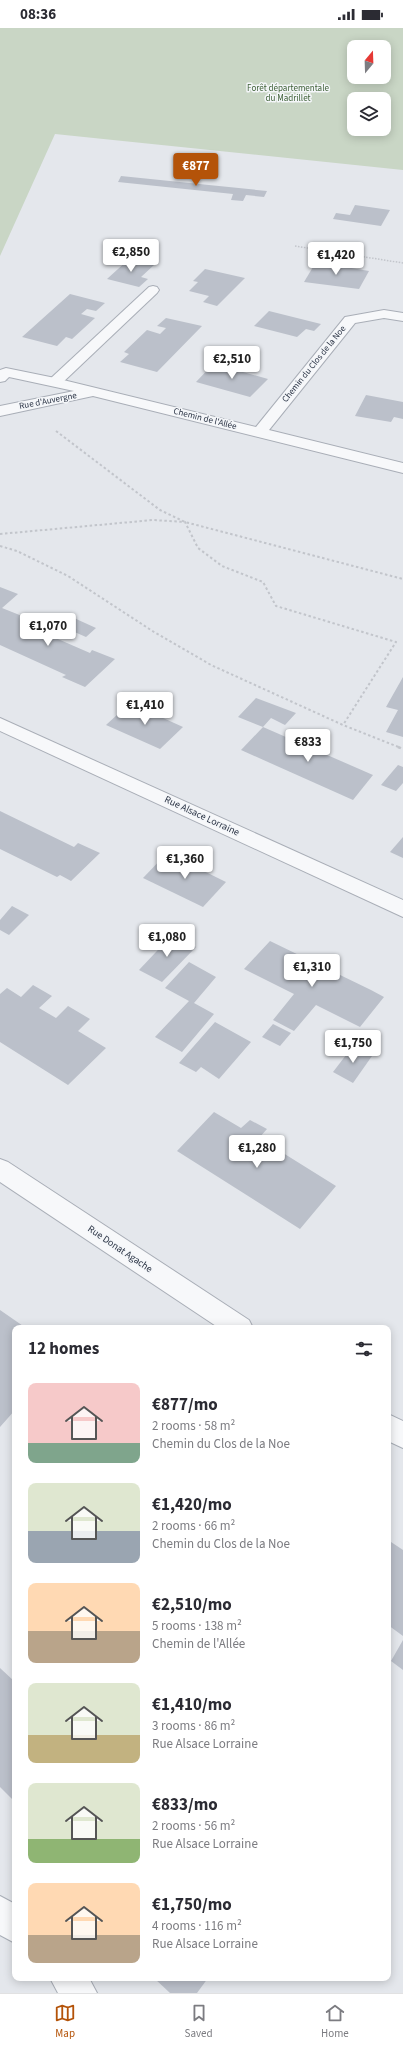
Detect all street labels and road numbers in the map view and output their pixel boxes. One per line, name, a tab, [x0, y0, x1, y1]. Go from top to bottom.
street label: Chemin du Clos de la Noe	[279, 322, 349, 405]
street label: Rue d'Auvergne	[18, 389, 78, 413]
street label: Chemin de l'Allée	[172, 405, 238, 433]
street label: Rue Alsace Lorraine	[162, 792, 242, 840]
street label: Rue Donat Agache	[85, 1222, 155, 1276]

